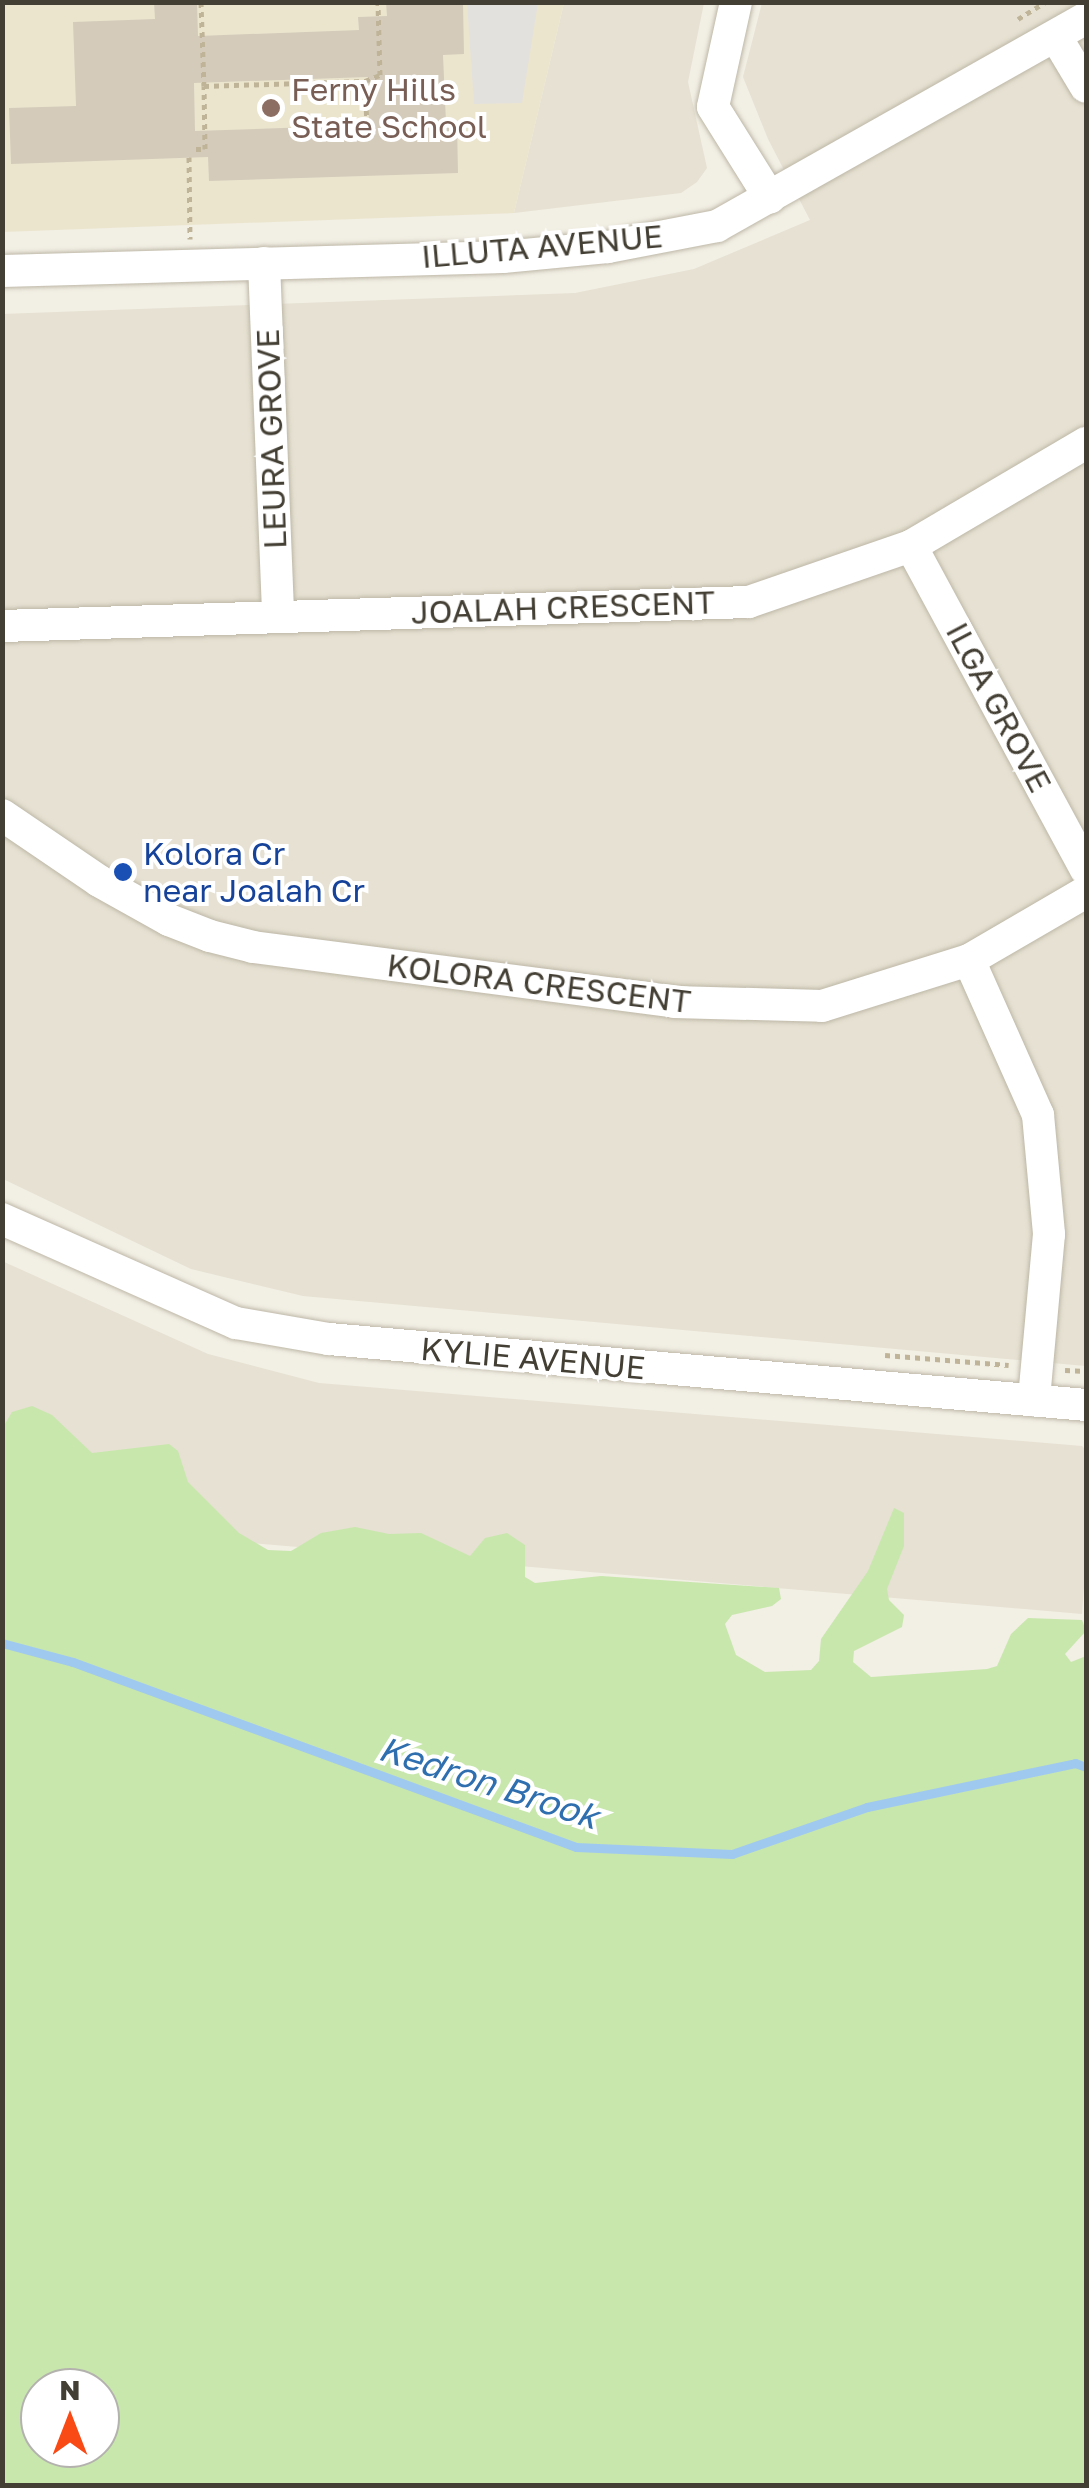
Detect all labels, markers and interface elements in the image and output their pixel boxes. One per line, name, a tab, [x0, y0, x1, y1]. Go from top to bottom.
place label: Ferny Hills State School	[291, 71, 487, 146]
marker: Ferny Hills State School	[260, 97, 282, 119]
street label: ILLUTA AVENUE	[420, 216, 664, 276]
street label: LEURA GROVE	[248, 328, 294, 550]
street label: JOALAH CRESCENT	[410, 583, 716, 631]
street label: ILGA GROVE	[938, 616, 1060, 798]
place label: Kolora Cr near Joalah Cr	[143, 835, 365, 910]
marker: Kolora Cr near Joalah Cr	[112, 861, 134, 883]
street label: KOLORA CRESCENT	[385, 945, 693, 1021]
street label: KYLIE AVENUE	[419, 1329, 647, 1387]
water label: Kedron Brook	[374, 1727, 604, 1837]
north arrow	[20, 2368, 120, 2468]
text: N	[59, 2373, 81, 2406]

